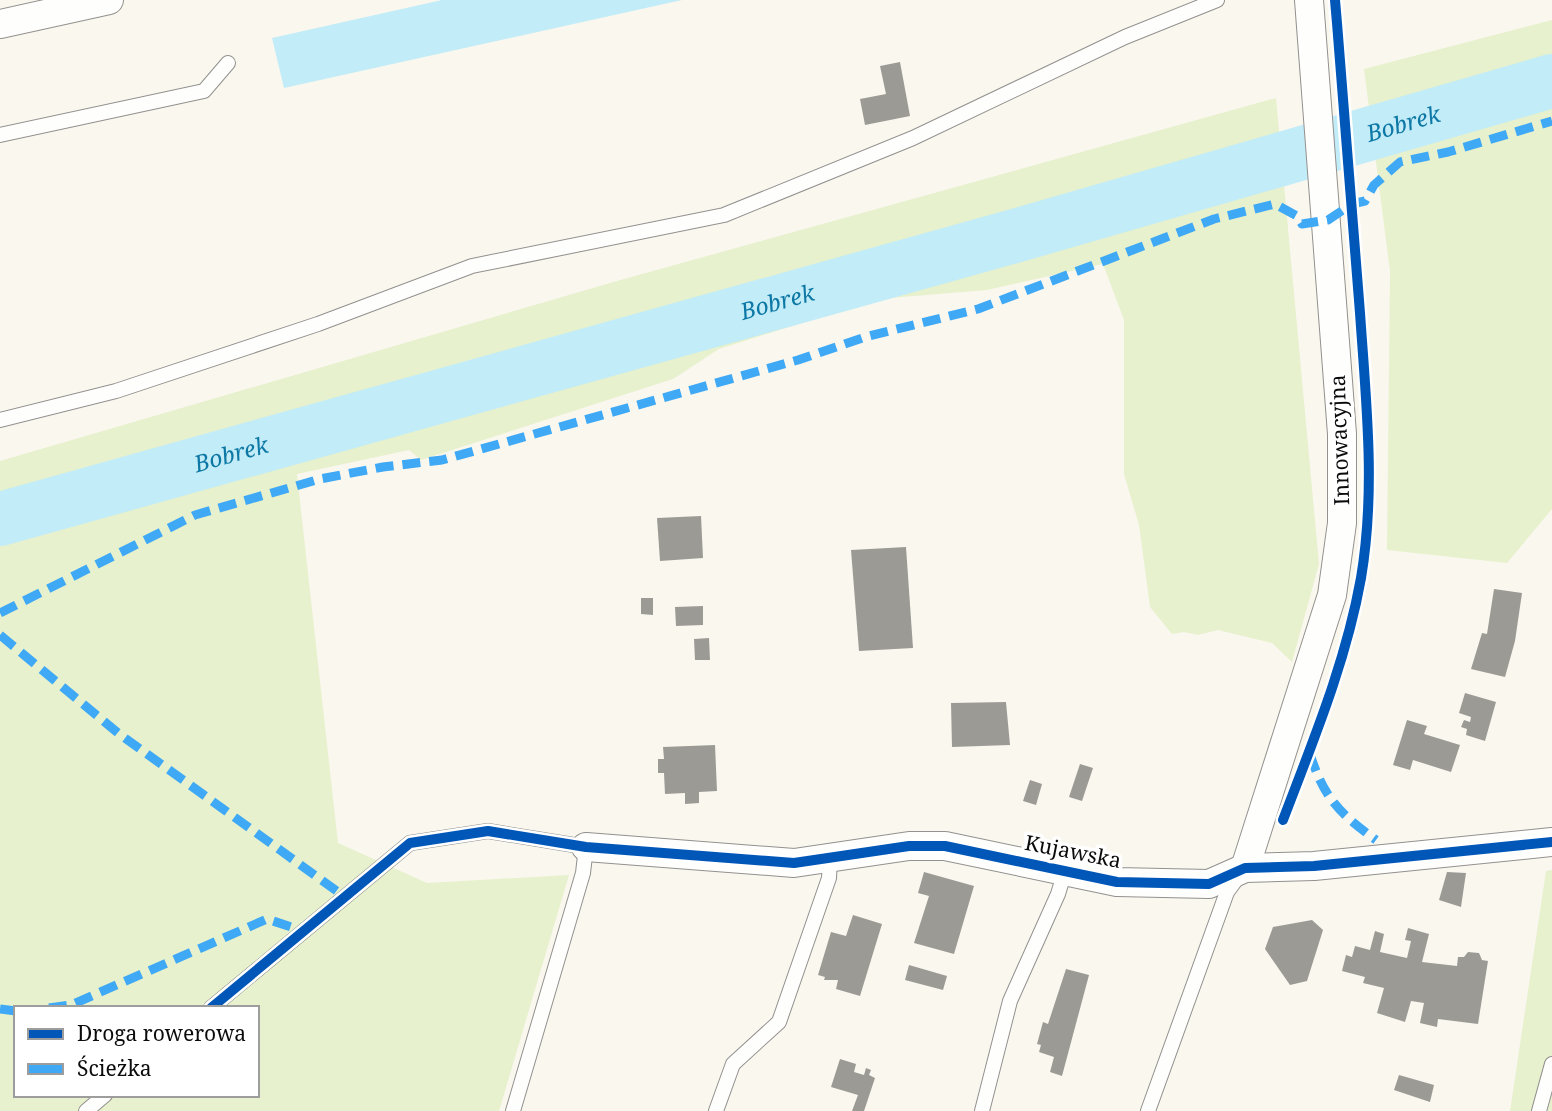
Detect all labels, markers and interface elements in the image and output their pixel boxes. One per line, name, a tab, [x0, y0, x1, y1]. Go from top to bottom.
water label: Bobrek	[1361, 97, 1445, 149]
water label: Bobrek	[735, 275, 819, 327]
street label: Innowacyjna	[1323, 374, 1355, 506]
water label: Bobrek	[189, 428, 273, 479]
street label: Kujawska	[1023, 828, 1124, 874]
legend	[14, 1006, 259, 1097]
text: Droga rowerowa	[77, 1019, 246, 1047]
text: Ścieżka	[77, 1054, 152, 1082]

